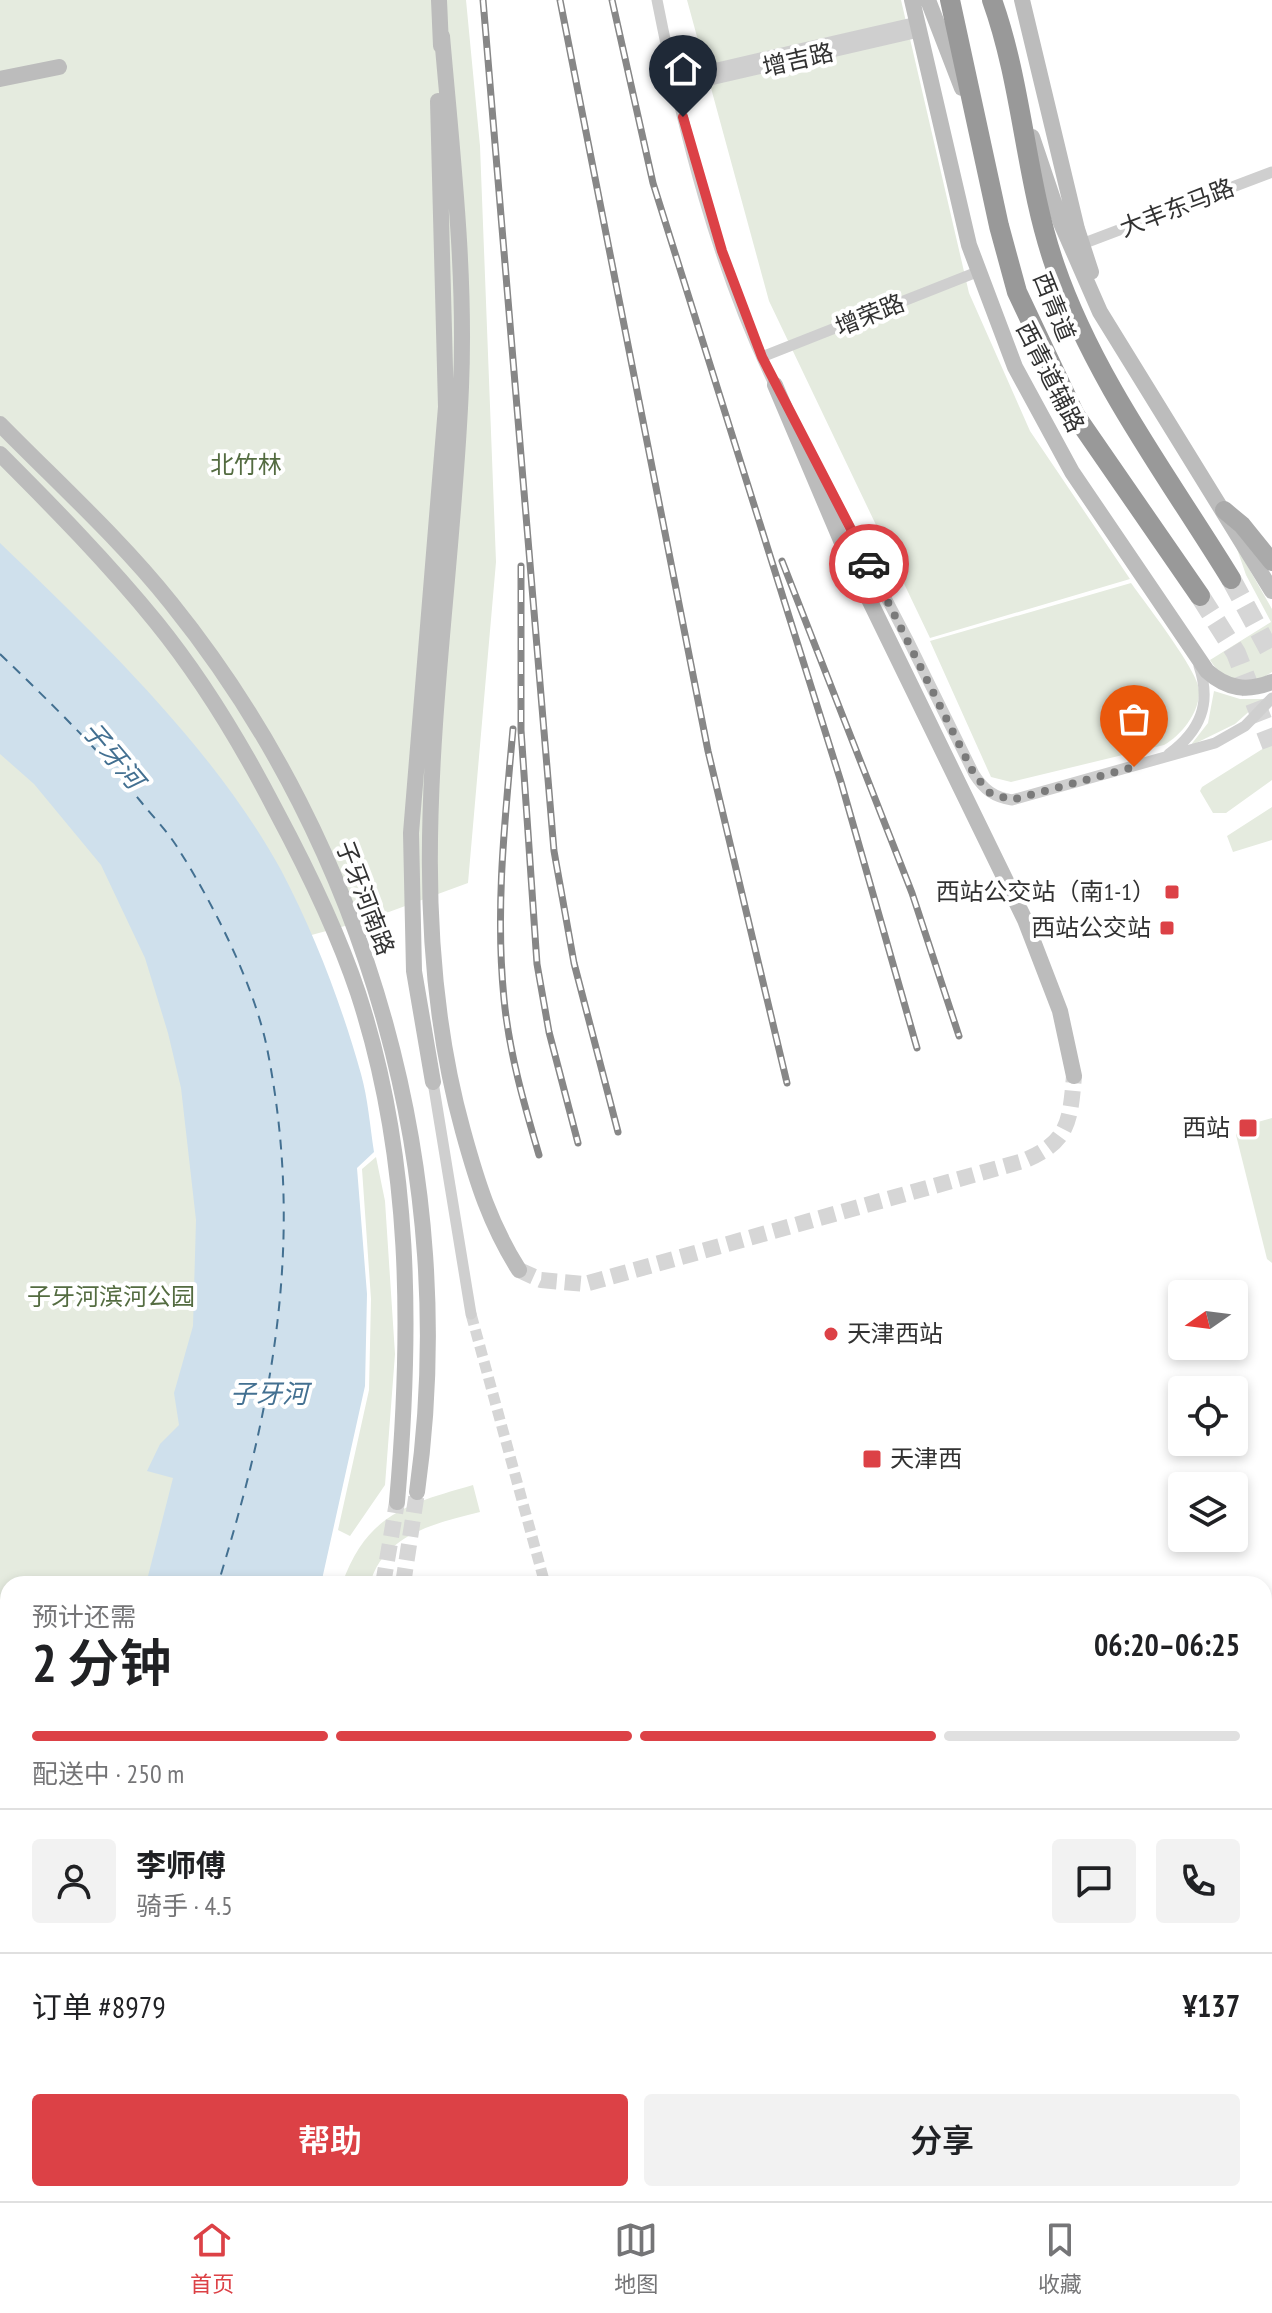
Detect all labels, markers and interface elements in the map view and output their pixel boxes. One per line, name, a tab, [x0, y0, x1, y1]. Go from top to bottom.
pin	[649, 35, 717, 117]
street label: 增吉路	[759, 36, 836, 83]
icon: home	[661, 47, 705, 91]
street label: 大丰东马路	[1115, 172, 1238, 244]
street label: 西青道	[1027, 268, 1082, 346]
street label: 增荣路	[831, 287, 909, 342]
street label: 西青道辅路	[1009, 316, 1091, 437]
park label: 北竹林	[210, 449, 282, 480]
courier	[829, 524, 909, 604]
icon: car	[847, 542, 891, 586]
pin	[1100, 685, 1168, 767]
icon: bag	[1112, 697, 1156, 741]
water label: 子牙河	[76, 714, 154, 799]
street label: 子牙河南路	[329, 836, 401, 959]
place label: 西站公交站（南1-1）	[935, 876, 1156, 907]
marker: 西站公交站（南1-1）	[1163, 883, 1181, 901]
place label: 西站公交站	[1031, 912, 1151, 943]
marker: 西站公交站	[1158, 919, 1176, 937]
place label: 西站	[1182, 1112, 1230, 1143]
marker: 西站	[1237, 1117, 1259, 1139]
north arrow	[1168, 1280, 1248, 1360]
map controls	[1168, 1280, 1248, 1552]
park label: 子牙河滨河公园	[27, 1281, 195, 1312]
place label: 天津西站	[847, 1318, 943, 1349]
marker: 天津西站	[822, 1325, 840, 1343]
button: locate	[1168, 1376, 1248, 1456]
water label: 子牙河	[230, 1377, 313, 1410]
place label: 天津西	[890, 1443, 962, 1474]
marker: 天津西	[861, 1448, 883, 1470]
button: layers	[1168, 1472, 1248, 1552]
text: 预计还需	[32, 1600, 136, 1633]
text: 06:20–06:25	[1094, 1625, 1240, 1664]
text: 2 分钟	[32, 1629, 172, 1696]
text: 配送中 · 250 m	[32, 1757, 184, 1790]
button: person	[32, 1839, 116, 1923]
button: chat	[1052, 1839, 1136, 1923]
button: phone	[1156, 1839, 1240, 1923]
text: 李师傅	[136, 1845, 226, 1884]
text: 骑手 · 4.5	[136, 1889, 233, 1922]
text: ¥137	[1183, 1986, 1240, 2025]
text: 订单 #8979	[32, 1987, 166, 2026]
button: 帮助	[32, 2094, 628, 2186]
button: 分享	[644, 2094, 1240, 2186]
tab: 首页	[190, 2218, 234, 2298]
tab: 地图	[614, 2218, 658, 2298]
tab: 收藏	[1038, 2218, 1082, 2298]

